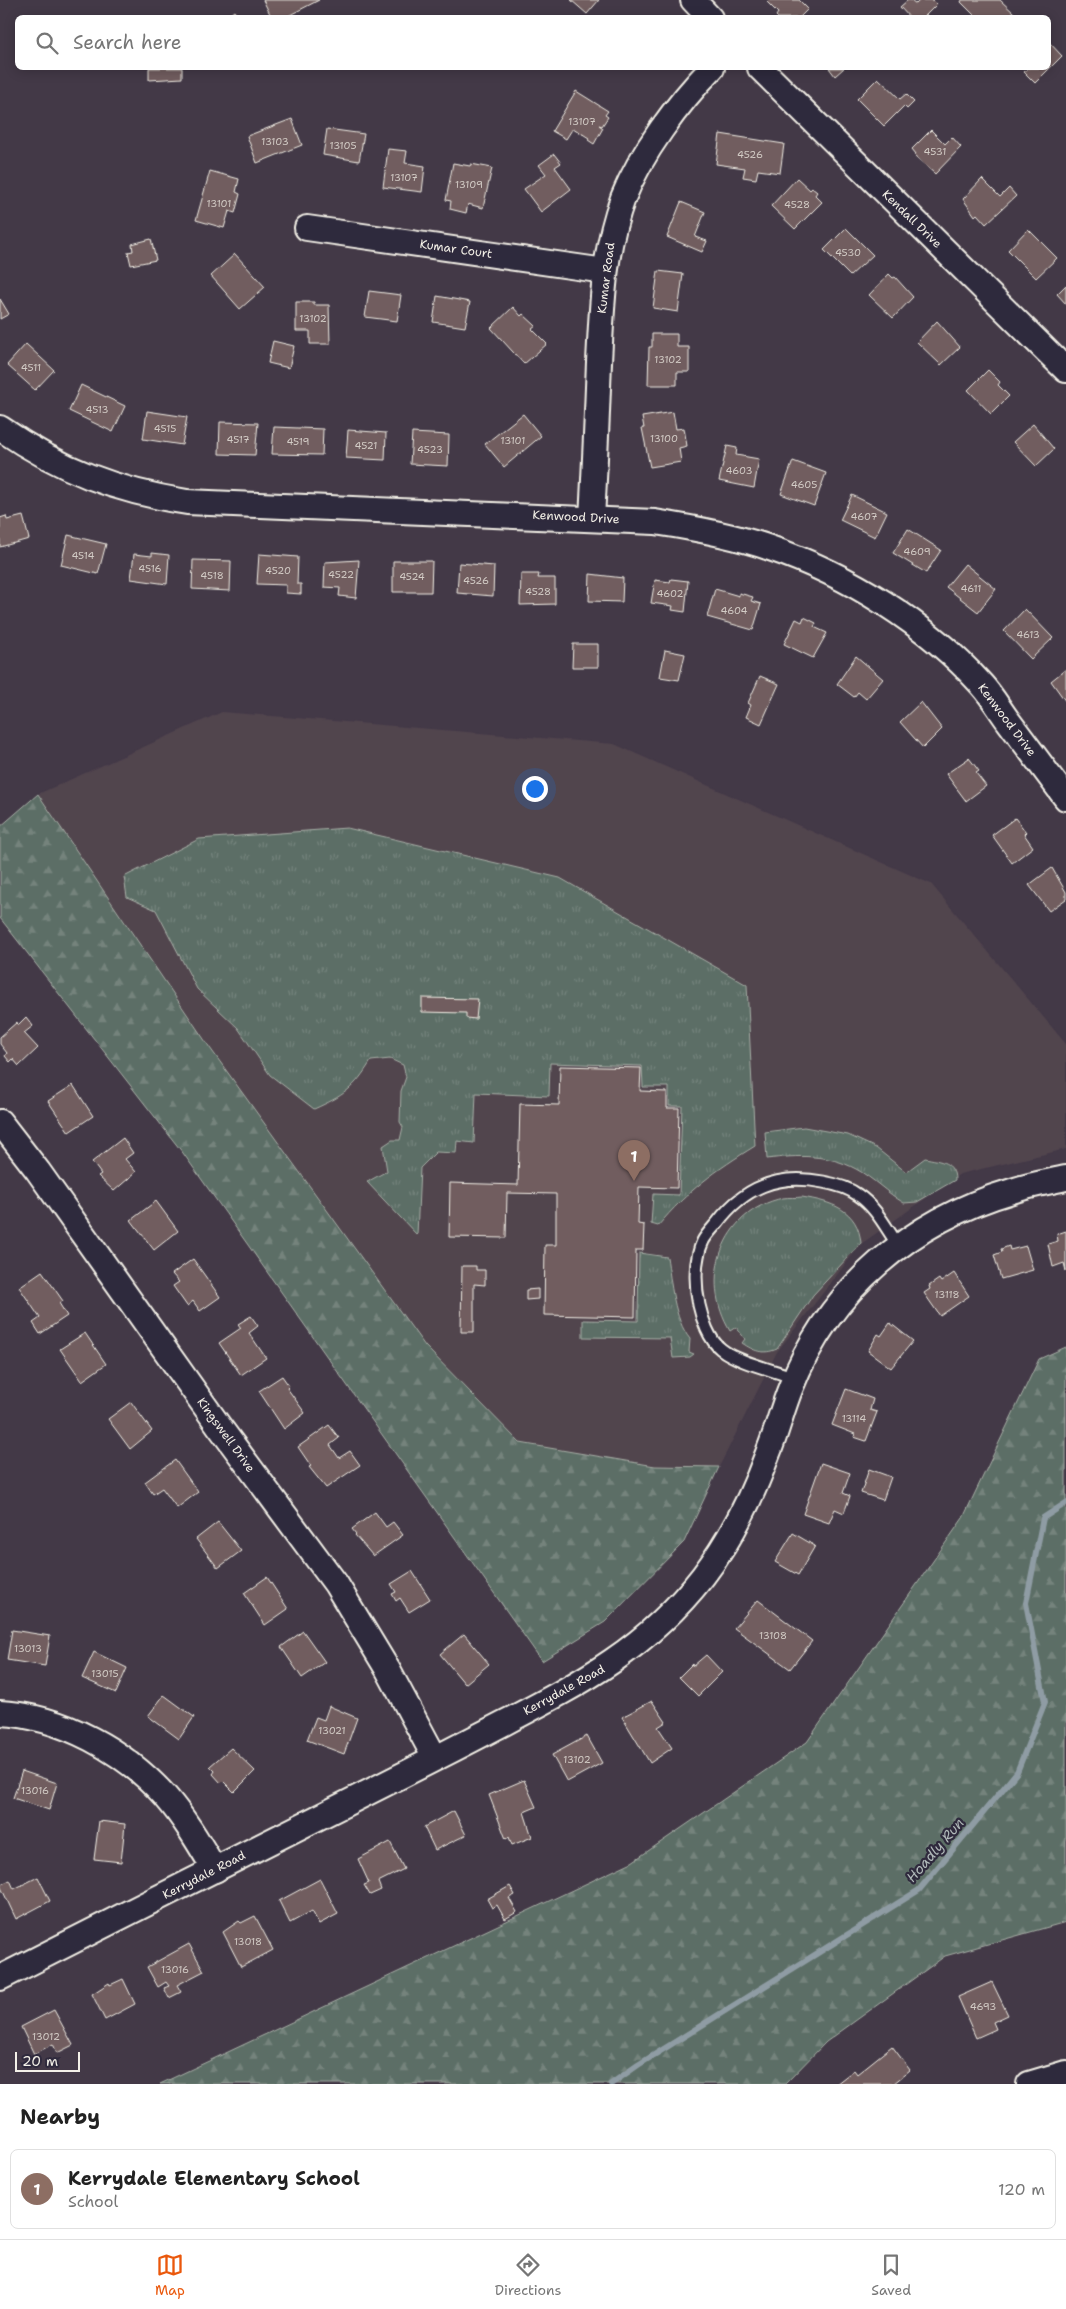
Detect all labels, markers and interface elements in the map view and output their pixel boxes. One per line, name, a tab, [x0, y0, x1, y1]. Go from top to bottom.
search box	[15, 15, 1051, 70]
icon: search	[33, 29, 61, 57]
text: Search here	[73, 30, 182, 55]
house number: 13107	[568, 115, 596, 128]
house number: 13103	[261, 135, 289, 148]
house number: 13105	[329, 139, 357, 152]
house number: 4531	[924, 145, 947, 158]
house number: 4526	[737, 148, 763, 161]
house number: 13107	[390, 171, 418, 184]
house number: 13109	[455, 178, 483, 191]
street label: Kendall Drive	[879, 186, 945, 252]
house number: 13101	[207, 197, 231, 210]
house number: 4528	[784, 198, 810, 211]
street label: Kumar Court	[419, 236, 493, 262]
street label: Kumar Road	[594, 241, 618, 314]
house number: 4530	[835, 246, 861, 259]
house number: 13102	[299, 312, 327, 325]
house number: 13102	[654, 353, 682, 366]
house number: 4511	[21, 361, 41, 374]
house number: 4513	[85, 403, 109, 416]
house number: 4515	[154, 422, 176, 435]
house number: 13100	[650, 432, 678, 445]
house number: 4517	[226, 433, 250, 446]
house number: 13101	[501, 434, 525, 447]
house number: 4519	[286, 435, 310, 448]
house number: 4521	[355, 439, 378, 452]
house number: 4523	[417, 443, 443, 456]
house number: 4603	[725, 464, 753, 477]
house number: 4605	[791, 478, 817, 491]
street label: Kenwood Drive	[532, 507, 620, 527]
house number: 4607	[850, 510, 878, 523]
house number: 4609	[903, 545, 931, 558]
house number: 4514	[71, 549, 95, 562]
house number: 4516	[138, 562, 162, 575]
house number: 4520	[265, 564, 291, 577]
house number: 4522	[328, 568, 354, 581]
house number: 4518	[200, 569, 224, 582]
house number: 4524	[399, 570, 425, 583]
house number: 4526	[463, 574, 489, 587]
house number: 4611	[960, 582, 982, 595]
house number: 4528	[525, 585, 551, 598]
house number: 4602	[657, 587, 683, 600]
house number: 4604	[720, 604, 748, 617]
house number: 4613	[1016, 628, 1040, 641]
street label: Kenwood Drive	[974, 680, 1040, 760]
your location	[522, 776, 548, 802]
pin: 1	[618, 1140, 650, 1181]
house number: 13118	[934, 1288, 960, 1301]
street label: Kingswell Drive	[193, 1394, 259, 1476]
house number: 13114	[842, 1412, 866, 1425]
house number: 13108	[759, 1629, 787, 1642]
house number: 13013	[14, 1642, 42, 1655]
street label: Kerrydale Road	[520, 1661, 608, 1719]
house number: 13015	[91, 1667, 119, 1680]
house number: 13021	[318, 1724, 346, 1737]
house number: 13102	[563, 1753, 591, 1766]
house number: 13016	[21, 1784, 49, 1797]
water label: Hoadly Run	[902, 1814, 968, 1886]
street label: Kerrydale Road	[160, 1847, 248, 1903]
house number: 13018	[234, 1935, 262, 1948]
house number: 13016	[161, 1963, 189, 1976]
house number: 4693	[970, 2000, 996, 2013]
house number: 13012	[32, 2030, 60, 2043]
scale bar	[15, 2049, 80, 2072]
text: 20 m	[22, 2052, 58, 2070]
text: Nearby	[20, 2103, 100, 2131]
text: Kerrydale Elementary School	[68, 2166, 360, 2191]
text: 1	[33, 2179, 41, 2200]
text: 120 m	[998, 2179, 1045, 2200]
text: School	[68, 2191, 118, 2212]
tab: Map	[155, 2251, 185, 2299]
tab: Directions	[495, 2251, 561, 2299]
tab: Saved	[871, 2251, 911, 2299]

